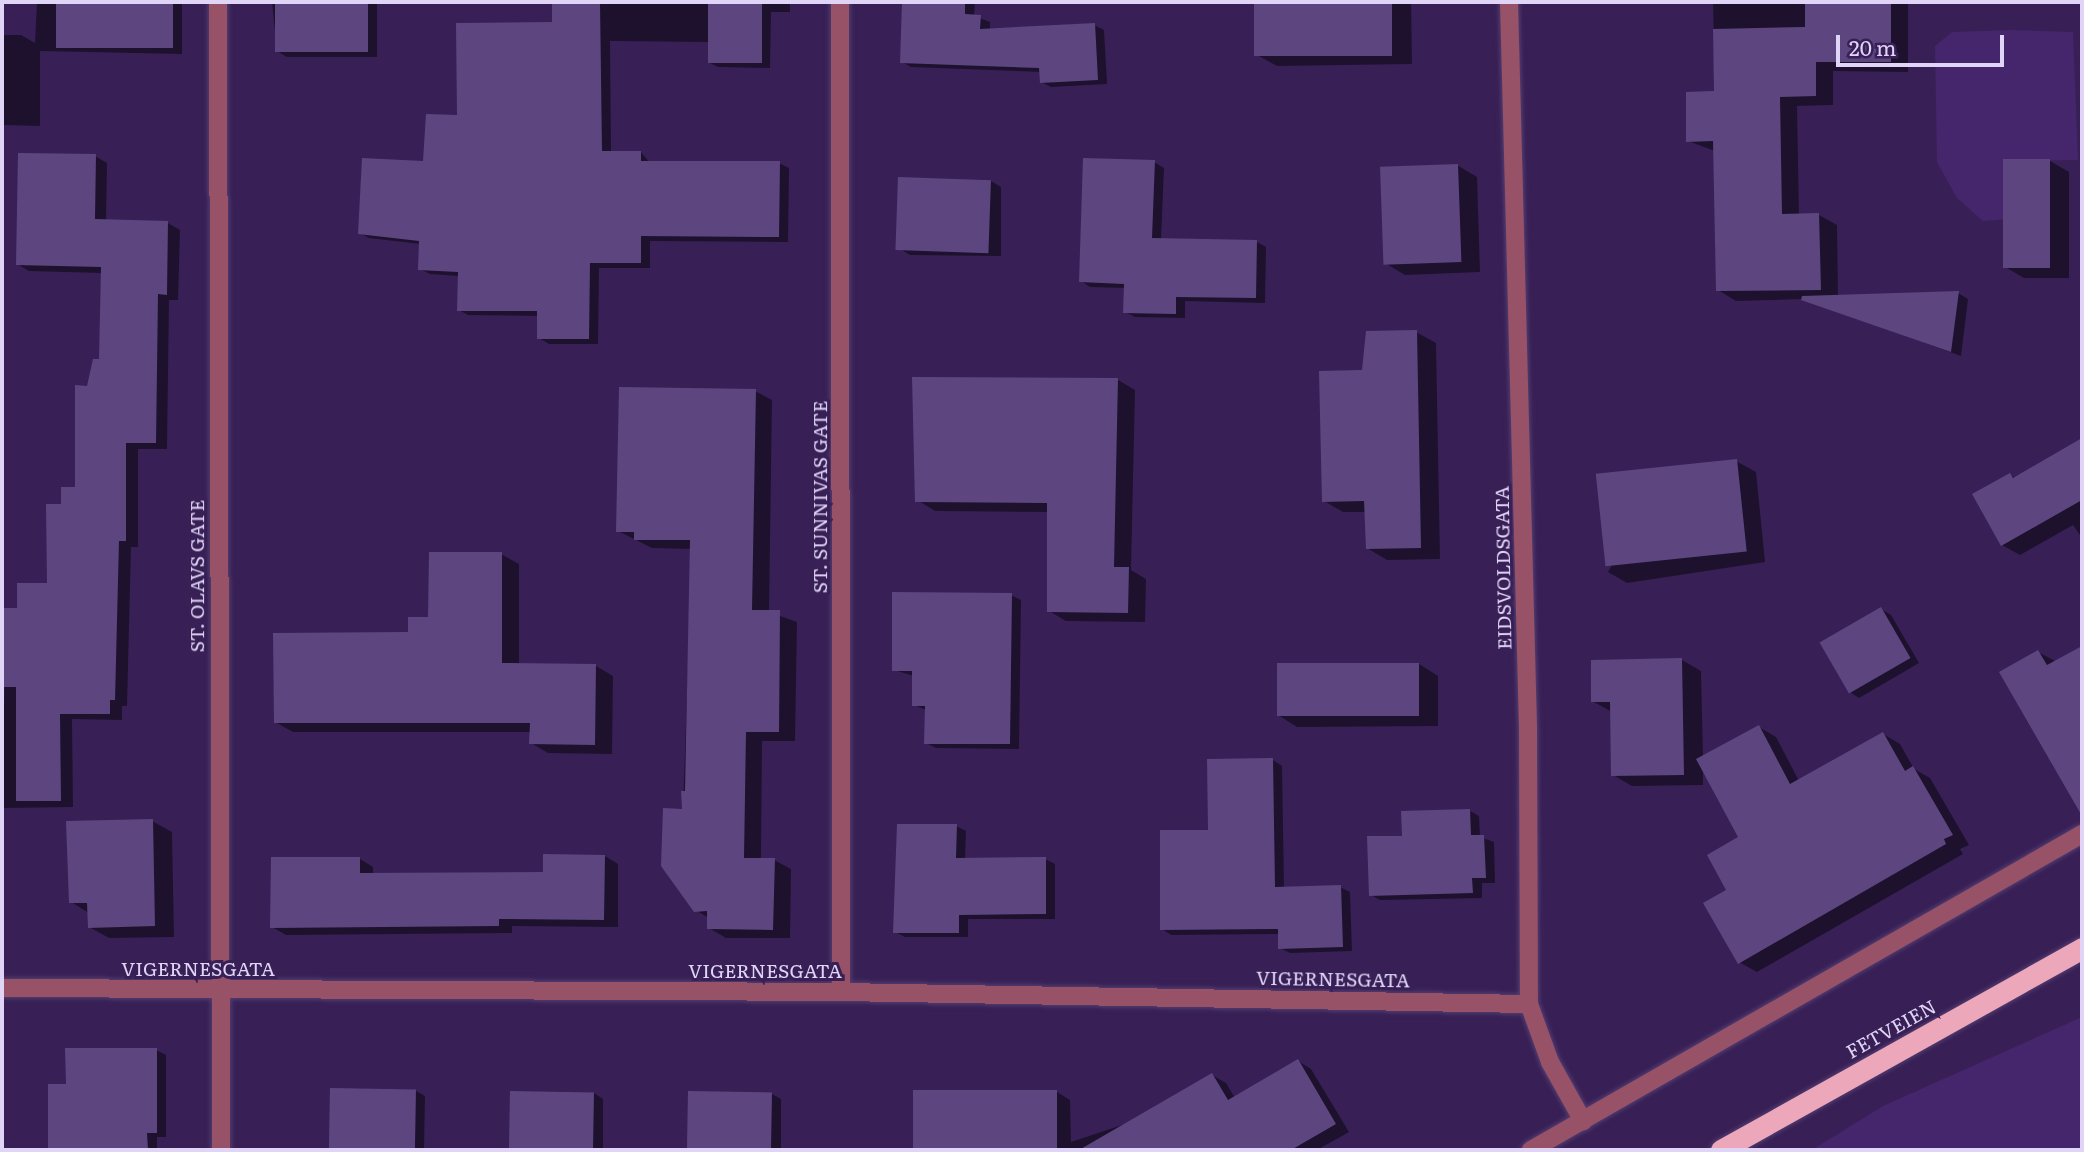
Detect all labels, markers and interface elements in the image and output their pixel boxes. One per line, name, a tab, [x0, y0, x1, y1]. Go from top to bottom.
scale bar	[1839, 21, 2007, 65]
text: 20 m	[1849, 31, 1896, 62]
street label: ST. SUNNIVAS GATE	[809, 401, 831, 593]
street label: EIDSVOLDSGATA	[1490, 486, 1516, 650]
street label: ST. OLAVS GATE	[186, 500, 208, 652]
street label: VIGERNESGATA	[121, 958, 275, 980]
street label: VIGERNESGATA	[688, 960, 842, 982]
street label: VIGERNESGATA	[1256, 966, 1410, 992]
street label: FETVEIEN	[1842, 995, 1940, 1063]

